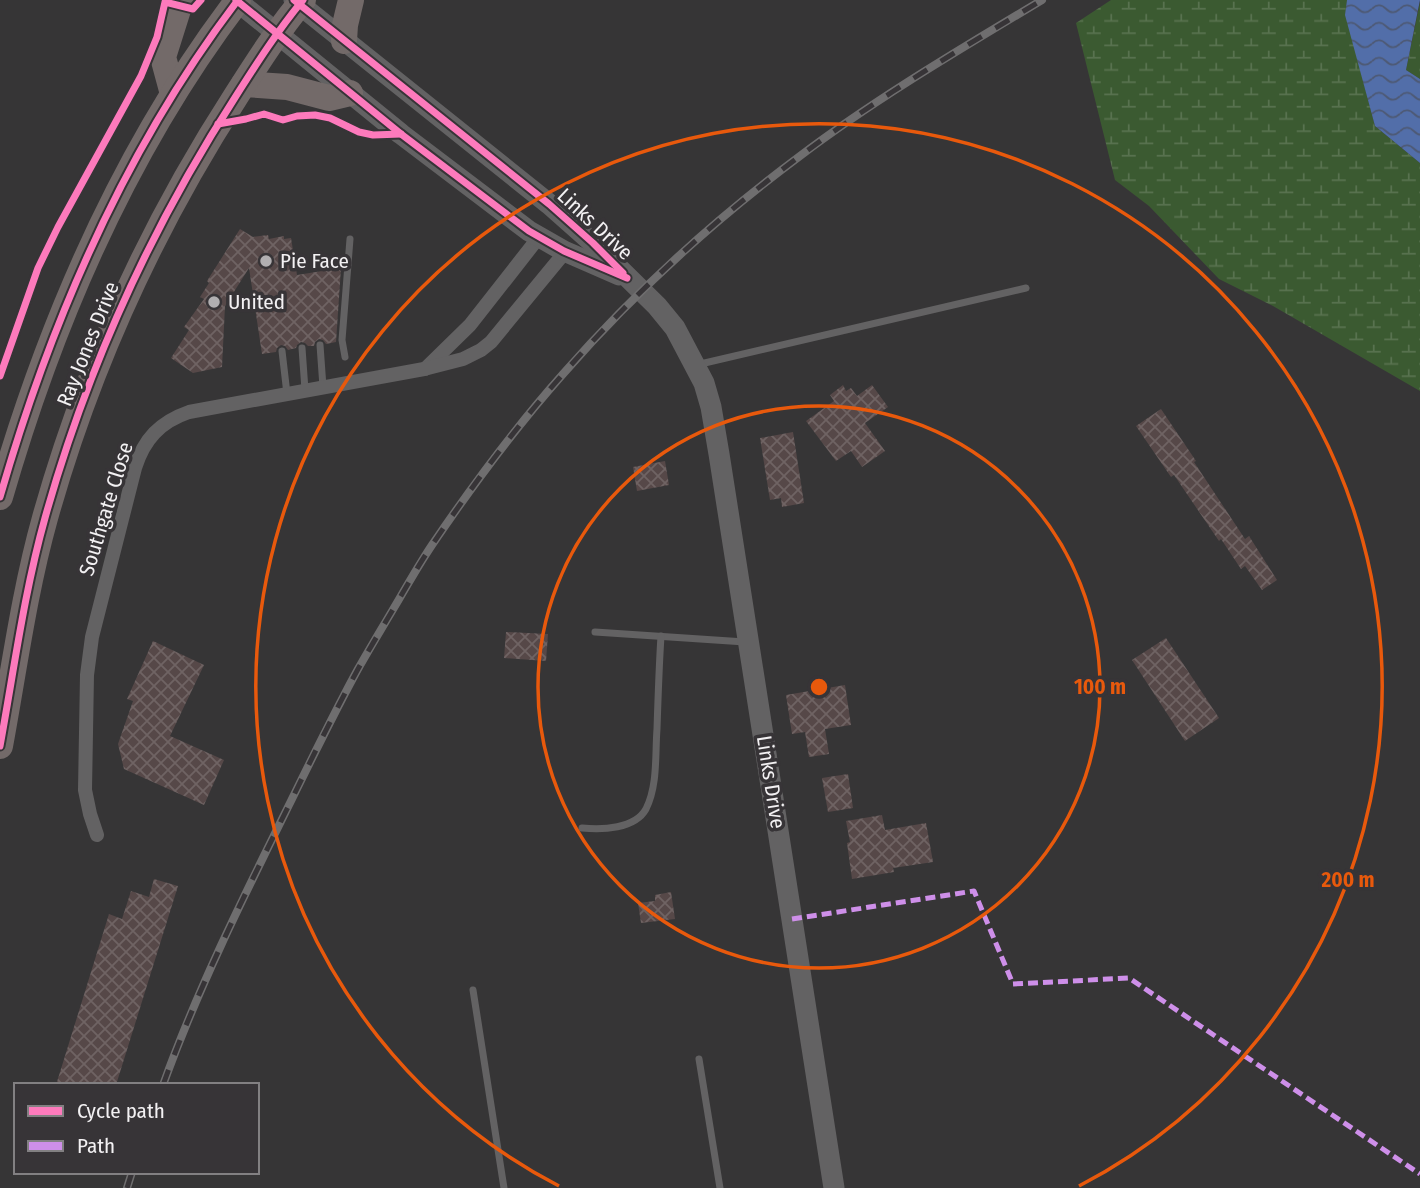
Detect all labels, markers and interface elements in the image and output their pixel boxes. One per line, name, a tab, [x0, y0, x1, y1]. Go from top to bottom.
street label: Links Drive	[552, 183, 638, 265]
place label: Pie Face	[280, 248, 349, 274]
marker: Pie Face	[258, 253, 274, 269]
street label: Ray Jones Drive	[51, 278, 125, 410]
place label: United	[228, 289, 285, 315]
marker: United	[206, 294, 222, 310]
street label: Southgate Close	[73, 439, 139, 579]
text: 100 m	[1074, 674, 1126, 700]
centre of rings	[807, 675, 831, 699]
street label: Links Drive	[751, 734, 791, 830]
text: 200 m	[1320, 867, 1375, 893]
legend	[14, 1083, 259, 1174]
text: Cycle path	[77, 1098, 165, 1124]
text: Path	[77, 1133, 115, 1159]

